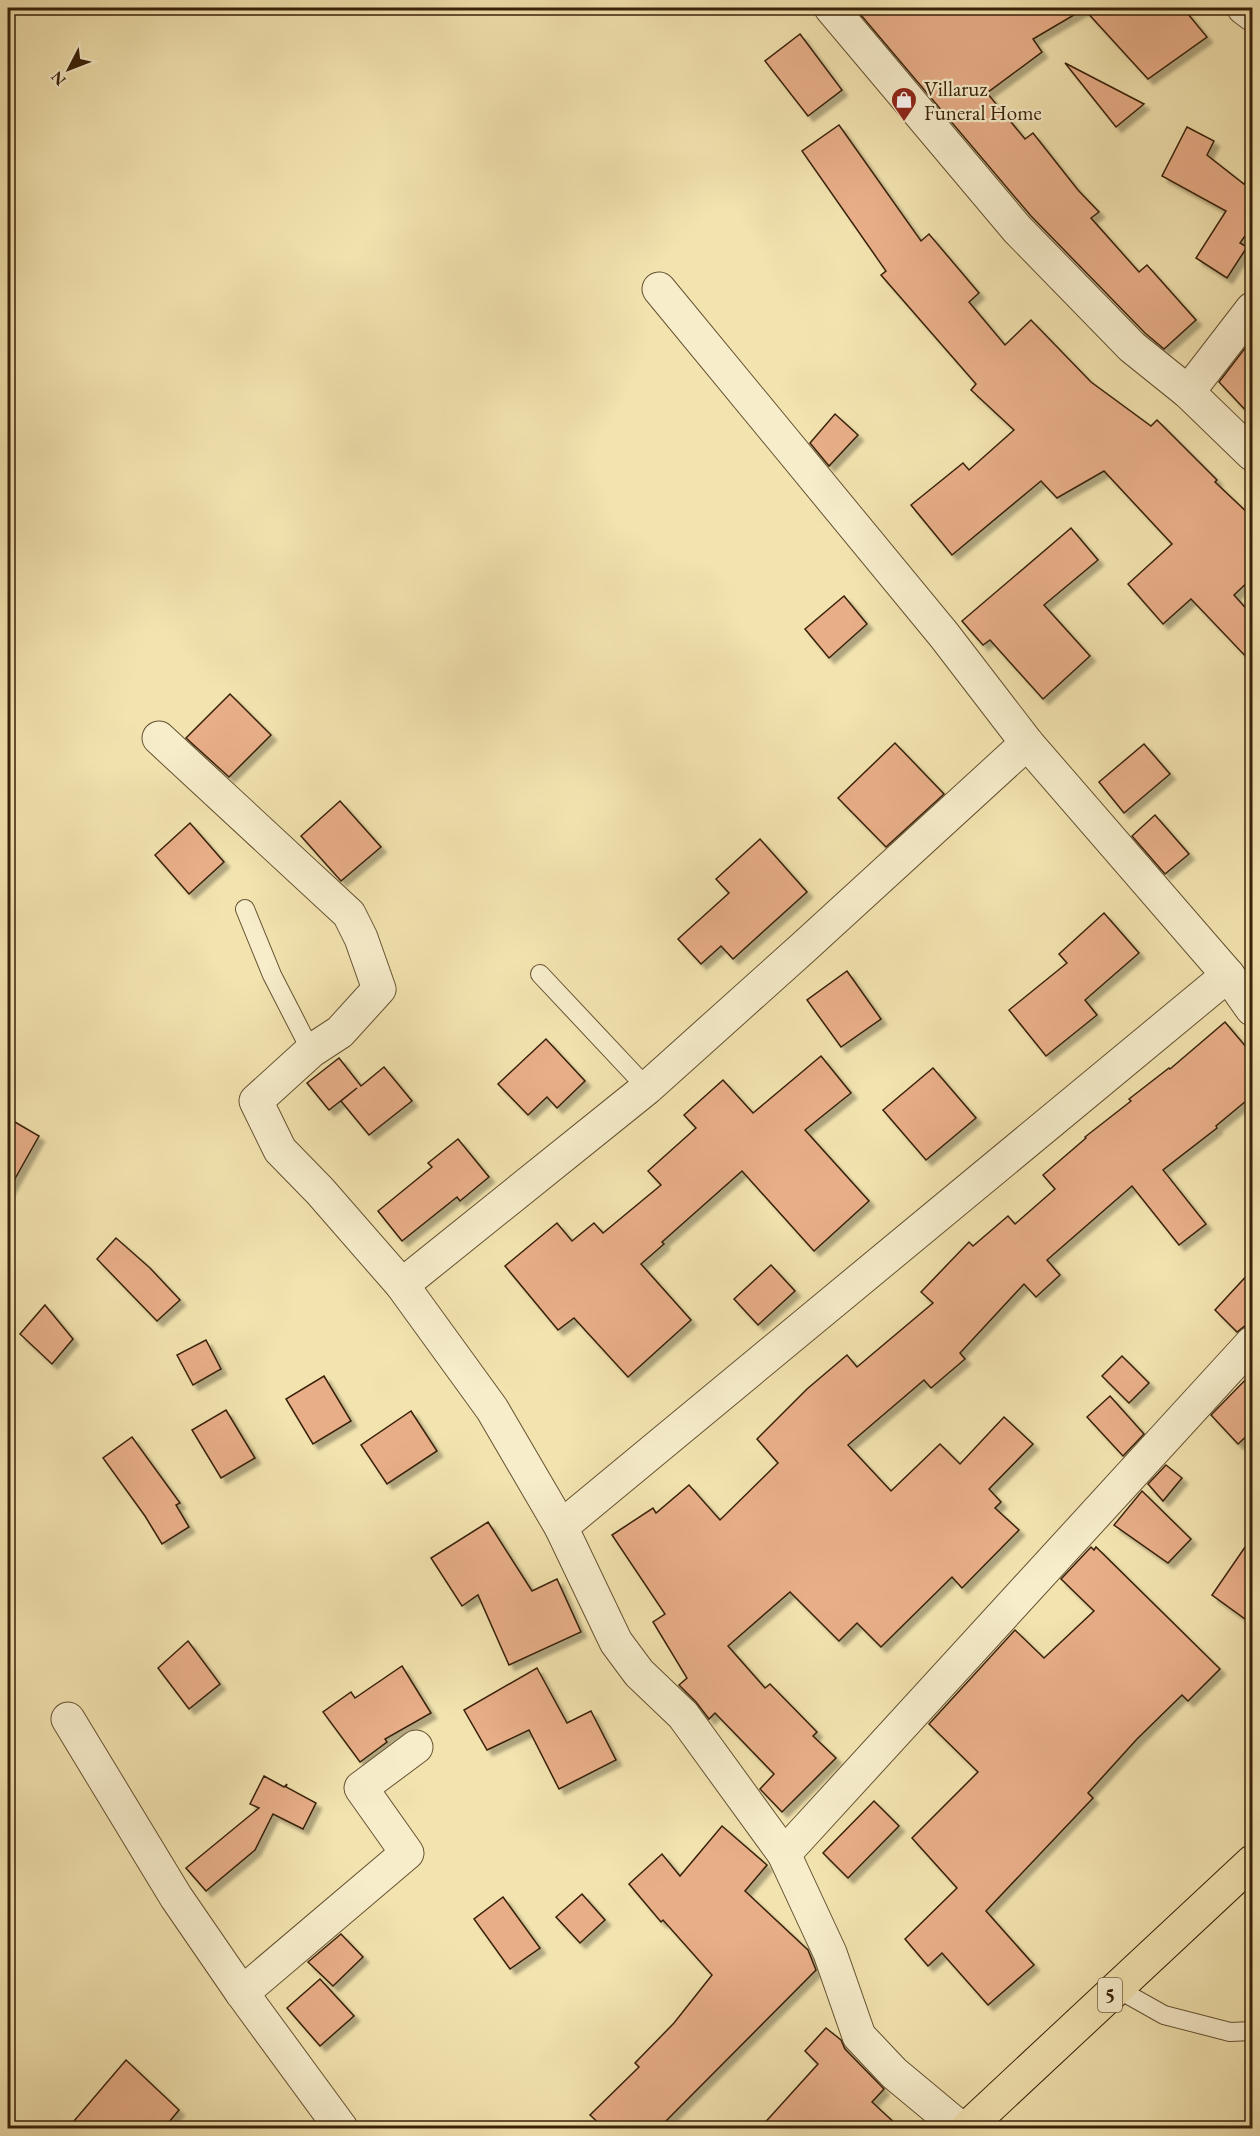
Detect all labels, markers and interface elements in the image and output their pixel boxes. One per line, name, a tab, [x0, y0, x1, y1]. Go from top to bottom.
north arrow	[39, 39, 99, 99]
text: N	[46, 67, 70, 91]
place label: Villaruz Funeral Home	[924, 75, 1042, 126]
shop icon: Villaruz Funeral Home	[889, 85, 919, 123]
road number: 5	[1098, 1978, 1122, 2012]

